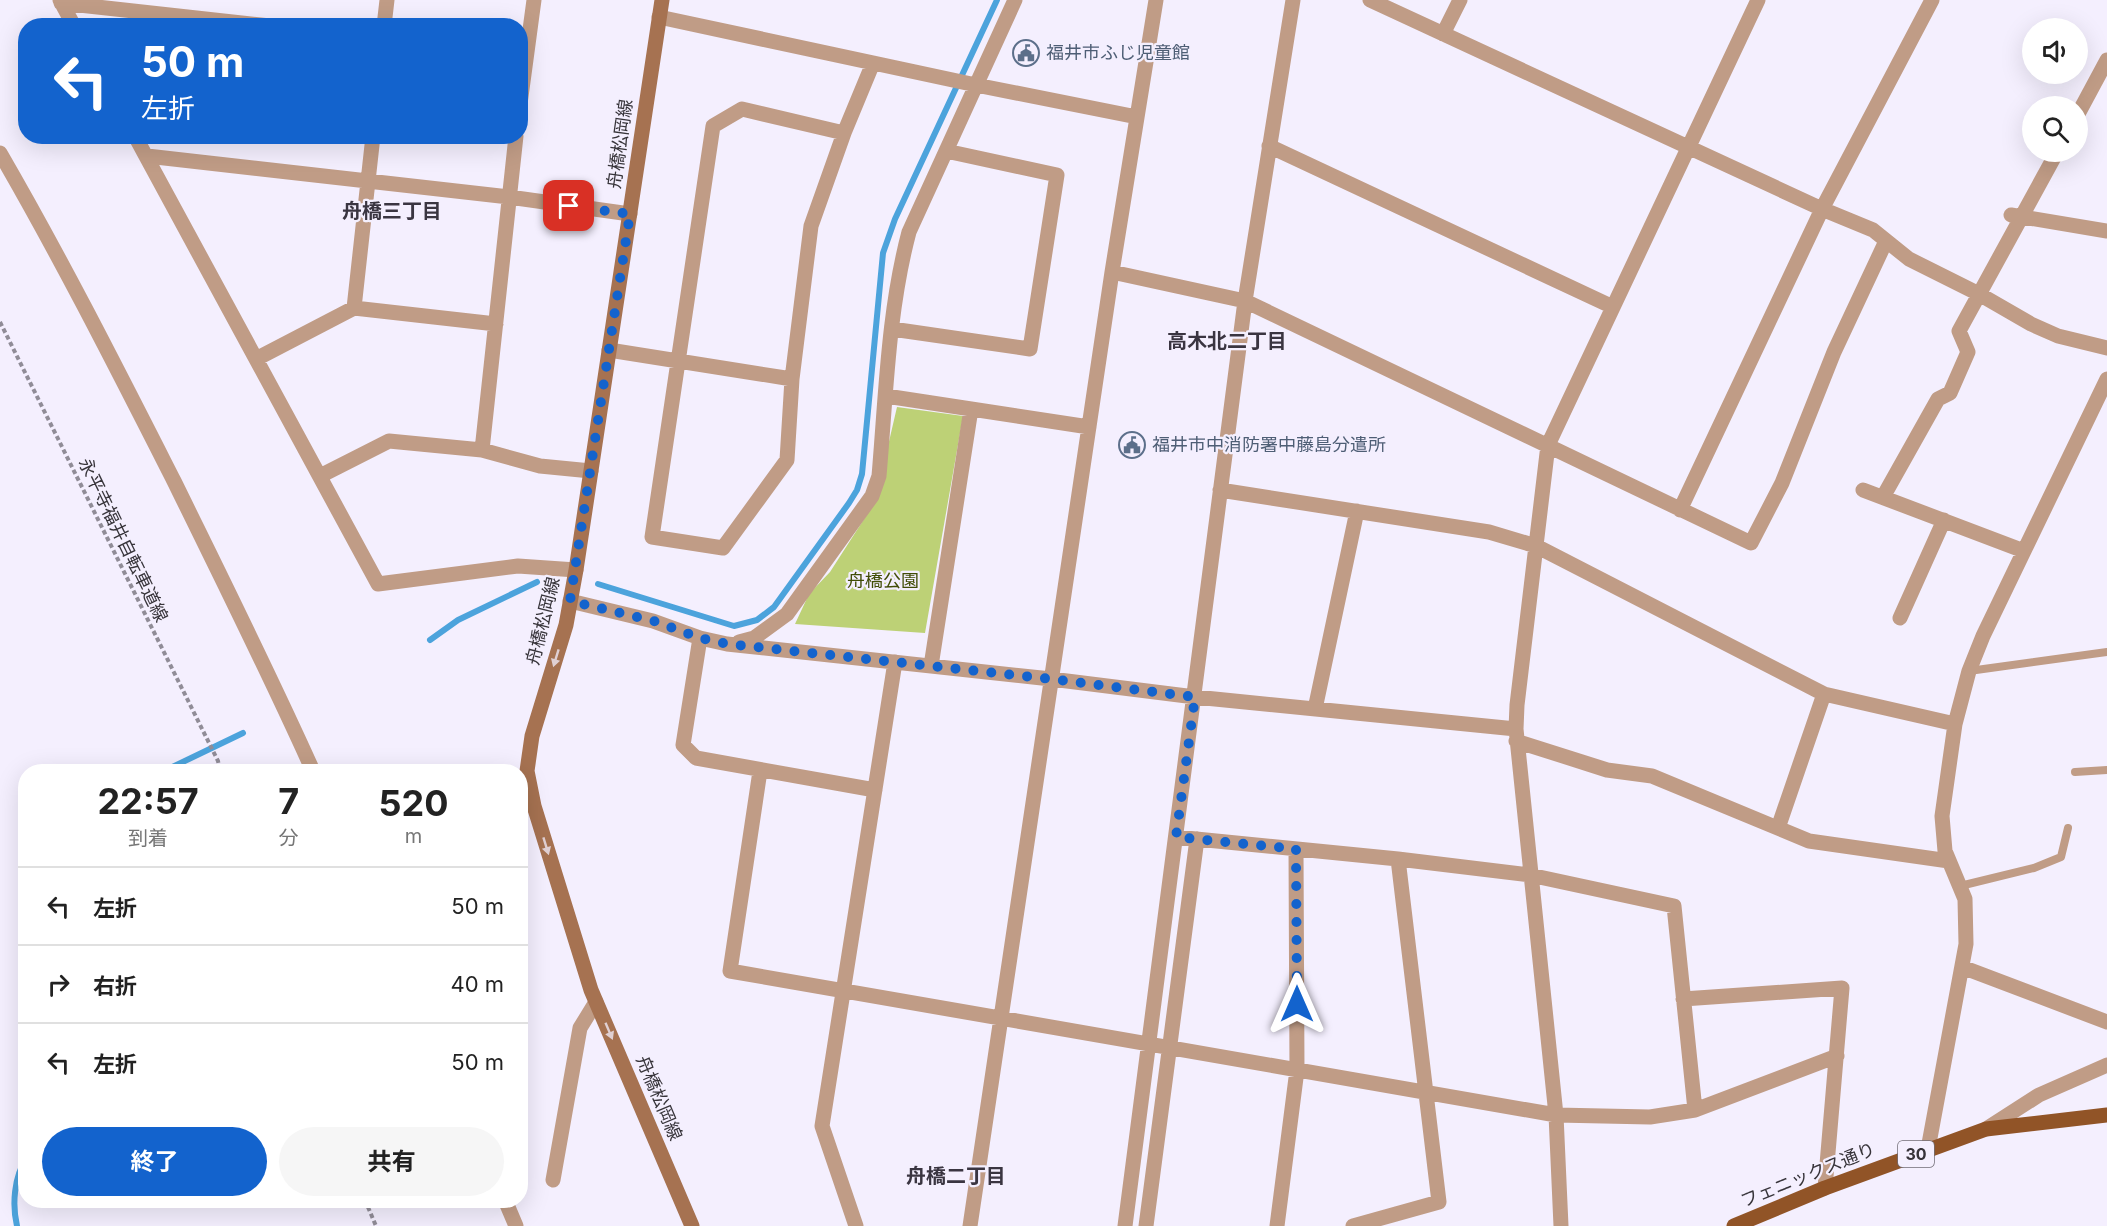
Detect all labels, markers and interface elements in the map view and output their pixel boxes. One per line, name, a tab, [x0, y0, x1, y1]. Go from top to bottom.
map controls	[2022, 18, 2088, 162]
button: sound	[2022, 18, 2088, 84]
text: 50 m	[141, 36, 244, 87]
public building icon: 福井市ふじ児童館	[1011, 38, 1041, 68]
icon: left	[42, 42, 120, 120]
place label: 福井市ふじ児童館	[1046, 42, 1190, 63]
text: 左折	[141, 92, 195, 125]
button: search	[2022, 96, 2088, 162]
street label: 舟橋松岡線	[603, 98, 636, 190]
pin	[543, 180, 594, 231]
icon: arrive	[552, 189, 585, 222]
district label: 舟橋三丁目	[342, 199, 442, 223]
district label: 高木北二丁目	[1167, 329, 1287, 353]
public building icon: 福井市中消防署中藤島分遣所	[1117, 430, 1147, 460]
place label: 福井市中消防署中藤島分遣所	[1152, 434, 1386, 455]
street label: 永平寺福井自転車道線	[75, 454, 172, 625]
park label: 舟橋公園	[847, 570, 919, 591]
street label: 舟橋松岡線	[521, 575, 564, 667]
one-way arrow	[551, 649, 560, 667]
text: 22:57	[97, 779, 199, 823]
text: 7	[278, 779, 299, 823]
text: 520	[379, 781, 449, 825]
text: m	[405, 824, 422, 848]
text: 到着	[128, 826, 168, 850]
text: 分	[279, 826, 299, 850]
one-way arrow	[542, 838, 551, 856]
icon: left	[42, 890, 75, 923]
text: 50 m	[451, 893, 504, 919]
text: 左折	[93, 895, 137, 921]
icon: right	[42, 968, 75, 1001]
text: 40 m	[450, 971, 504, 997]
position arrow	[1265, 972, 1329, 1036]
text: 右折	[93, 973, 137, 999]
one-way arrow	[605, 1022, 614, 1040]
icon: left	[42, 1046, 75, 1079]
text: 50 m	[451, 1049, 504, 1075]
text: 左折	[93, 1051, 137, 1077]
street label: 舟橋松岡線	[632, 1052, 687, 1143]
button: 終了	[42, 1127, 267, 1196]
button: 共有	[279, 1127, 504, 1196]
street label: フェニックス通り	[1737, 1138, 1878, 1211]
road number: 30	[1898, 1141, 1934, 1167]
district label: 舟橋二丁目	[906, 1164, 1006, 1188]

